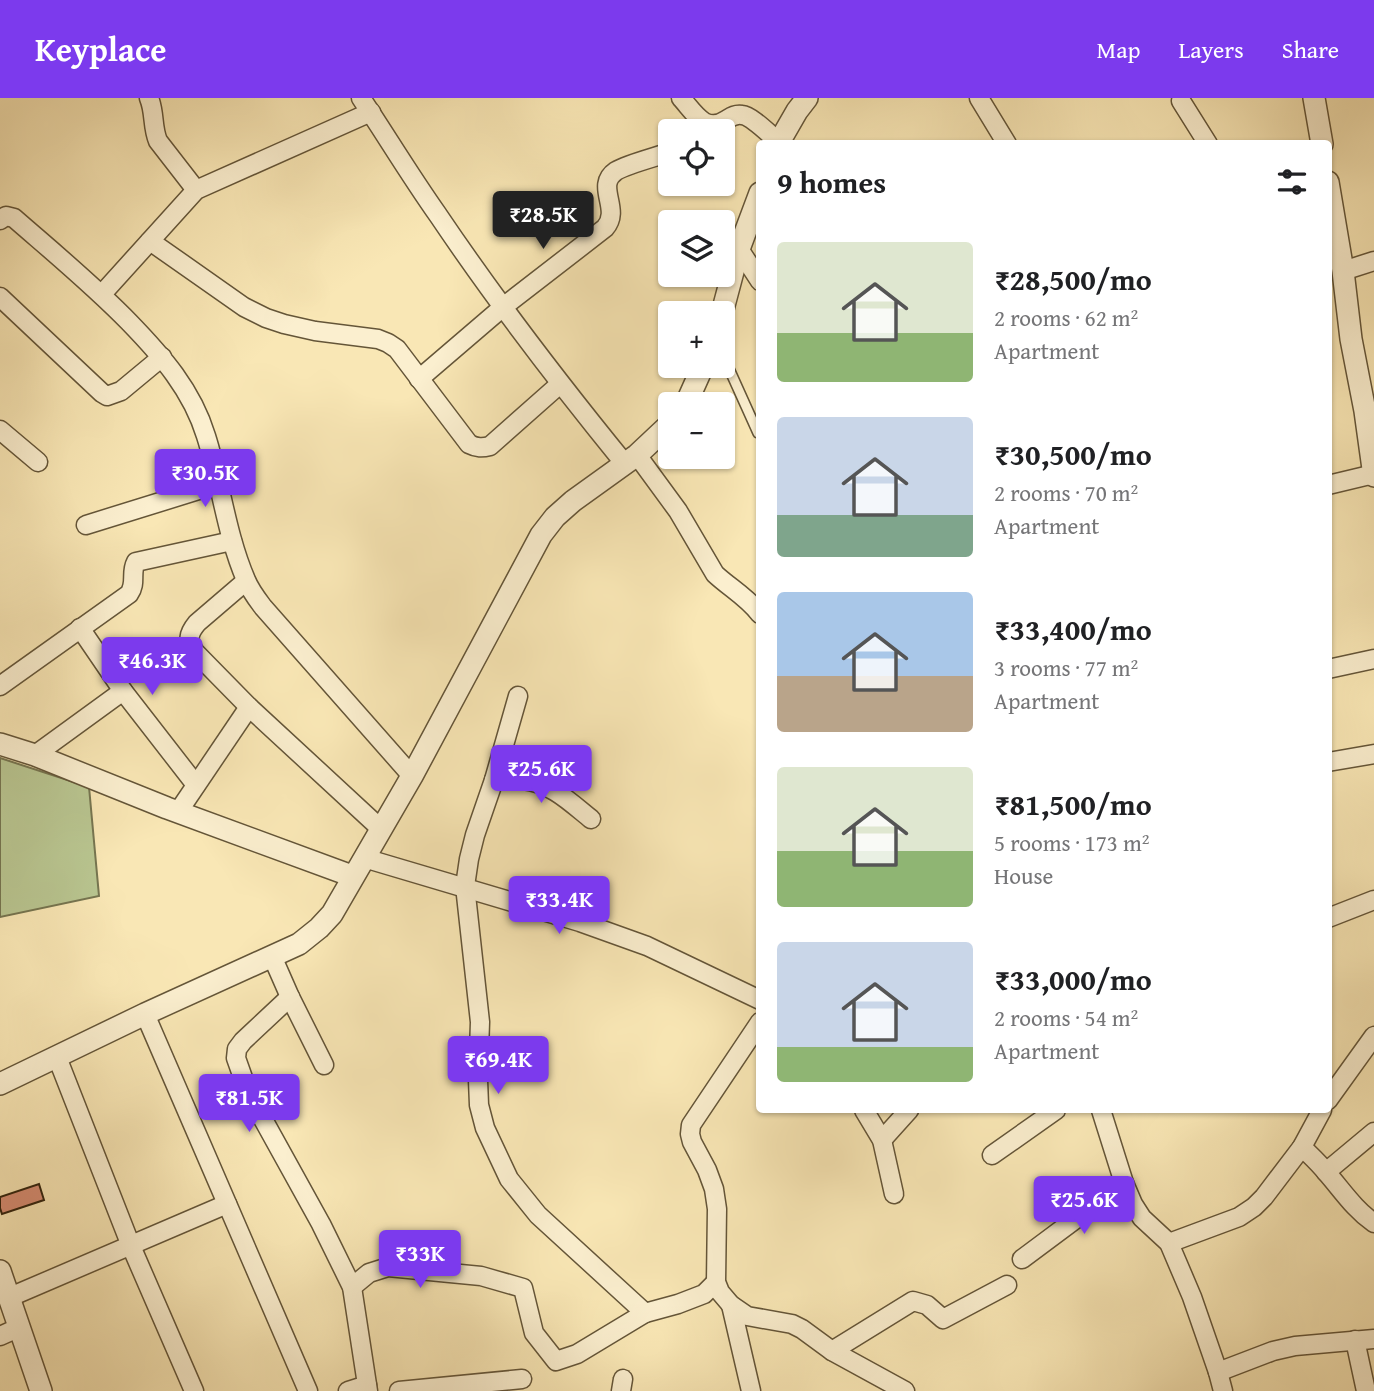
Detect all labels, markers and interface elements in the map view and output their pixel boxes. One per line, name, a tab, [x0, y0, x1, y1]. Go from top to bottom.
text: Keyplace	[35, 25, 166, 73]
text: Map	[1097, 32, 1140, 67]
text: Layers	[1178, 32, 1244, 67]
text: Share	[1282, 32, 1339, 67]
map controls	[658, 119, 735, 469]
button: locate	[658, 119, 735, 196]
text: 9 homes	[777, 160, 886, 204]
icon: filters	[1273, 163, 1311, 201]
pin: ₹28.5K	[486, 192, 600, 251]
text: ₹28.5K	[509, 197, 577, 230]
button: layers	[658, 210, 735, 287]
text: ₹28,500/mo	[994, 257, 1152, 301]
icon: home	[833, 270, 917, 354]
button: +	[658, 301, 735, 378]
text: 2 rooms · 62 m²	[994, 301, 1138, 334]
text: Apartment	[994, 334, 1099, 367]
button: −	[658, 392, 735, 469]
text: ₹30,500/mo	[994, 432, 1152, 476]
icon: home	[833, 445, 917, 529]
pin: ₹30.5K	[148, 450, 262, 509]
text: ₹30.5K	[171, 455, 239, 488]
text: 2 rooms · 70 m²	[994, 476, 1138, 509]
text: Apartment	[994, 509, 1099, 542]
text: ₹33,400/mo	[994, 607, 1152, 651]
icon: home	[833, 620, 917, 704]
pin: ₹46.3K	[95, 638, 209, 697]
text: ₹46.3K	[118, 643, 186, 676]
text: 3 rooms · 77 m²	[994, 651, 1138, 684]
text: Apartment	[994, 684, 1099, 717]
pin: ₹25.6K	[484, 746, 598, 805]
text: ₹25.6K	[507, 751, 575, 784]
text: ₹81,500/mo	[994, 782, 1152, 826]
icon: home	[833, 795, 917, 879]
text: 5 rooms · 173 m²	[994, 826, 1149, 859]
text: House	[994, 859, 1053, 892]
pin: ₹33.4K	[502, 876, 616, 936]
text: ₹33.4K	[525, 882, 593, 915]
text: ₹33,000/mo	[994, 957, 1152, 1001]
icon: home	[833, 970, 917, 1054]
text: 2 rooms · 54 m²	[994, 1001, 1138, 1034]
text: Apartment	[994, 1034, 1099, 1067]
pin: ₹69.4K	[441, 1037, 555, 1096]
text: ₹69.4K	[464, 1042, 532, 1075]
pin: ₹81.5K	[192, 1074, 306, 1134]
text: ₹81.5K	[215, 1080, 283, 1113]
pin: ₹25.6K	[1027, 1176, 1141, 1236]
text: ₹25.6K	[1050, 1182, 1118, 1215]
pin: ₹33K	[379, 1230, 461, 1290]
text: ₹33K	[395, 1236, 445, 1269]

